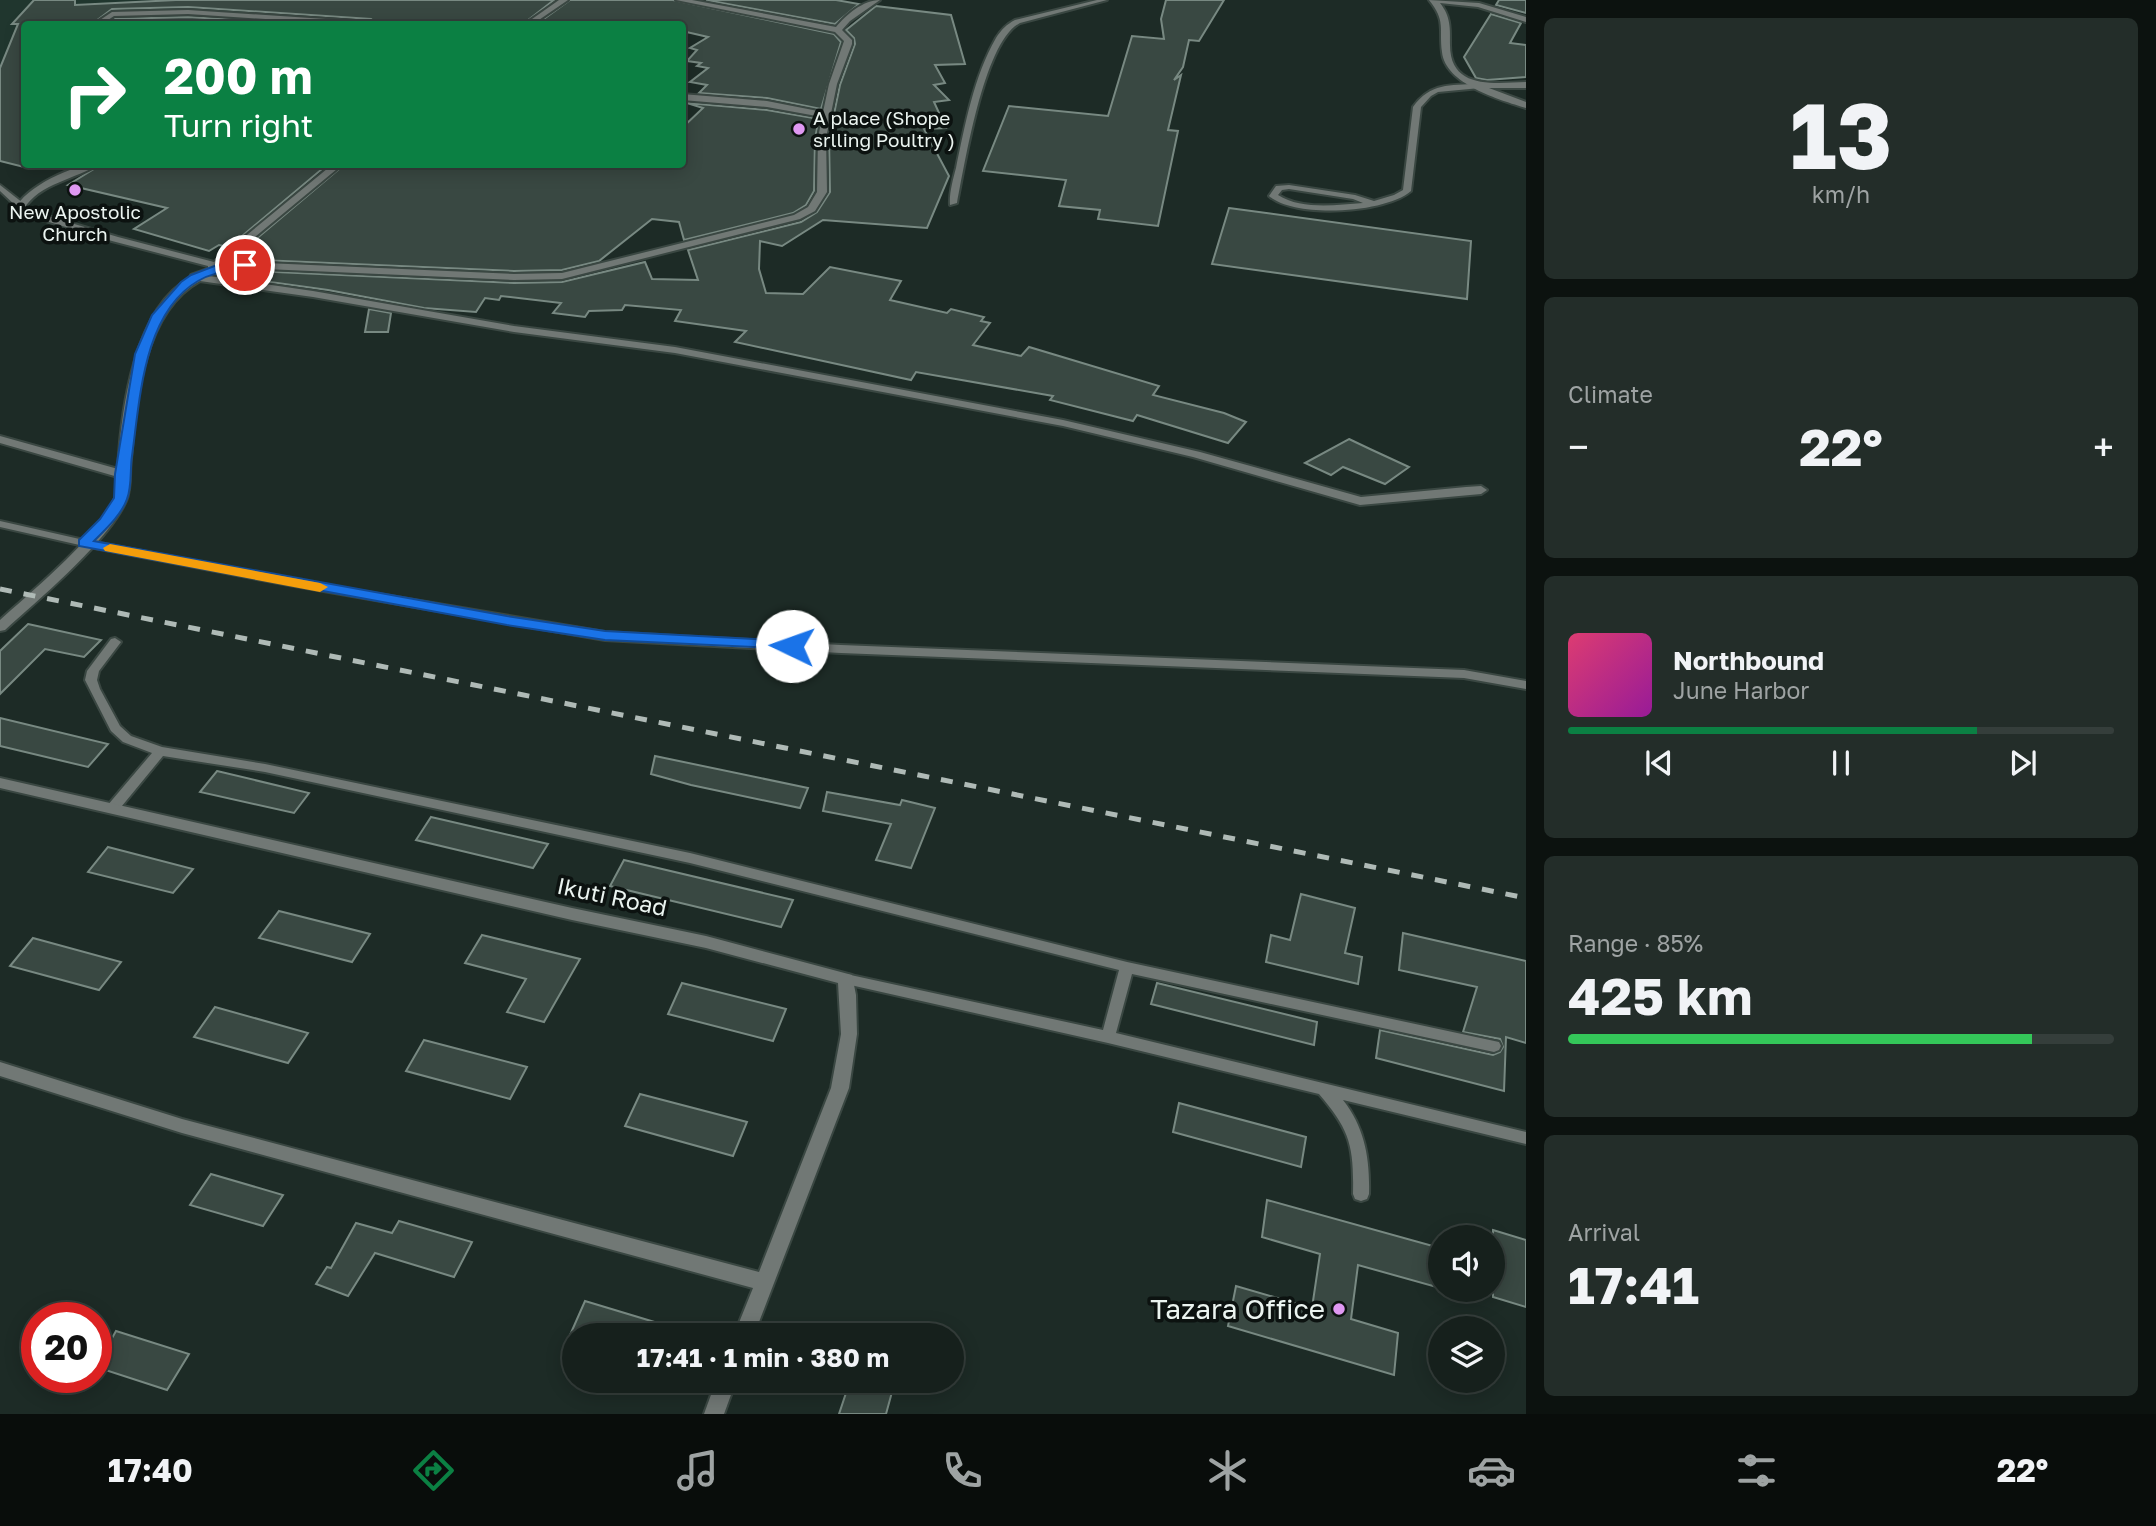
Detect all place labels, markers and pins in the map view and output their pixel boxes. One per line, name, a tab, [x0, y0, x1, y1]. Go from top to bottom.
place label: A place (Shope srlling Poultry )	[813, 106, 955, 151]
marker: A place (Shope srlling Poultry )	[791, 121, 807, 137]
marker: New Apostolic Church	[67, 182, 83, 198]
place label: New Apostolic Church	[9, 200, 141, 245]
pin	[215, 235, 275, 295]
place label: Tazara Office	[1150, 1292, 1325, 1325]
marker: Tazara Office	[1331, 1301, 1347, 1317]

